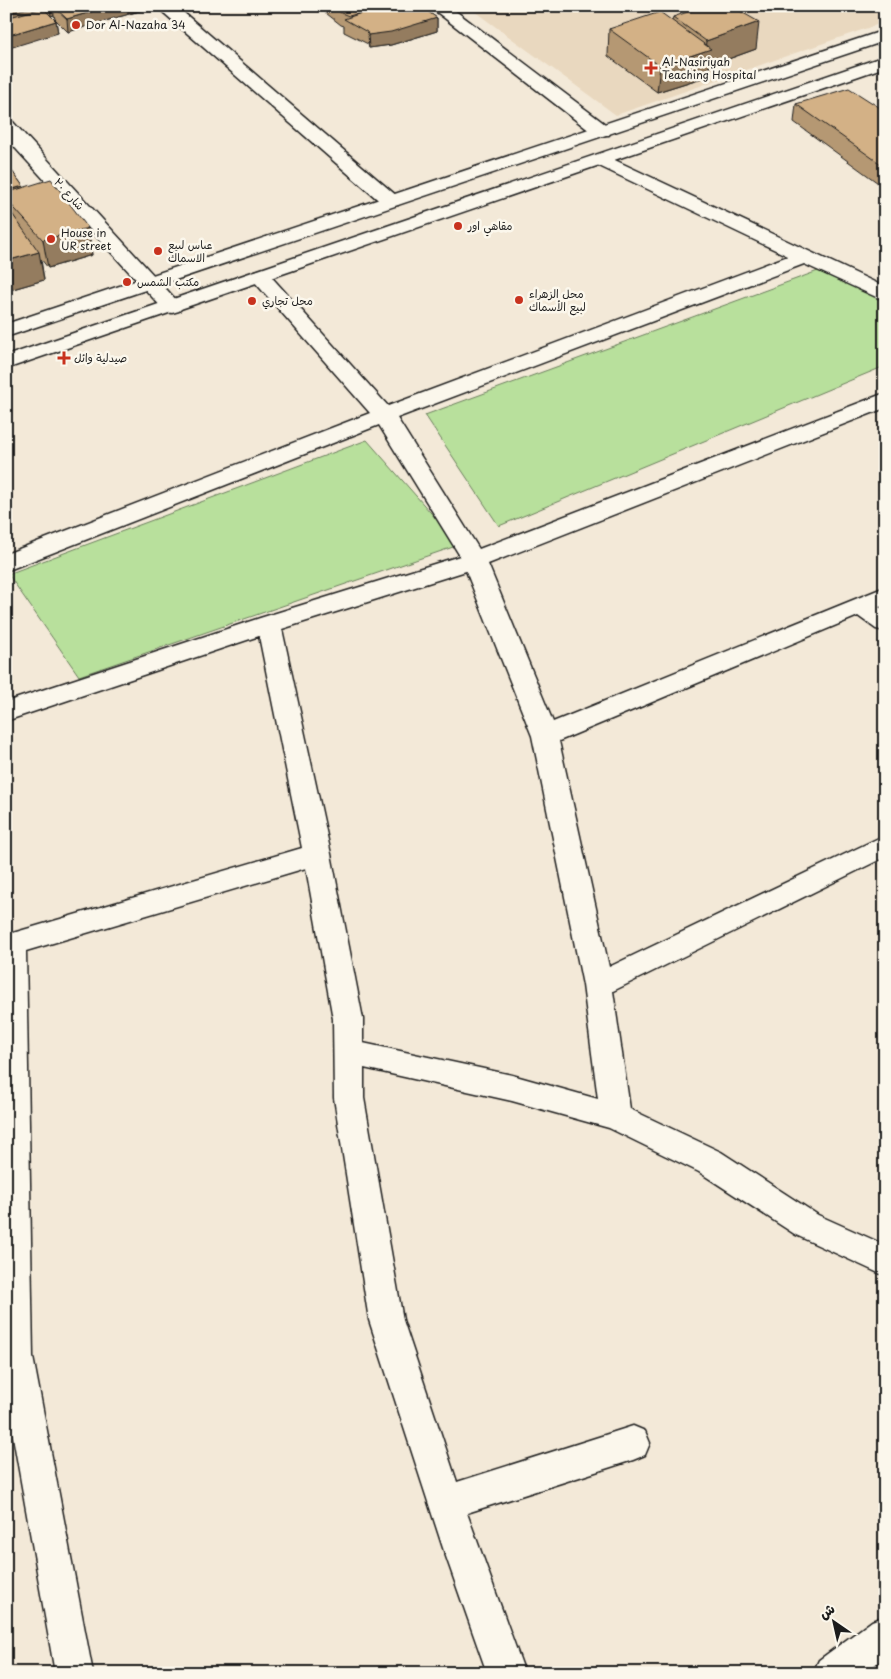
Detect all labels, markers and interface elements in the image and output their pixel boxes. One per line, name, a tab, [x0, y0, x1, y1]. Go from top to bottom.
place label: Dor Al-Nazaha 34	[86, 16, 185, 33]
marker: Dor Al-Nazaha 34	[70, 19, 82, 31]
place label: Al-Nasiriyah Teaching Hospital	[662, 53, 756, 83]
marker: Al-Nasiriyah Teaching Hospital	[644, 61, 658, 75]
street label: شارع ٣٠	[49, 174, 89, 214]
place label: مقاهي اور	[467, 217, 512, 237]
marker: مقاهي اور	[452, 220, 464, 232]
place label: House in UR street	[61, 224, 112, 254]
marker: House in UR street	[45, 233, 57, 245]
place label: عباس لبيع الاسماك	[168, 236, 213, 266]
marker: عباس لبيع الاسماك	[152, 245, 164, 257]
place label: مكتب الشمس	[137, 273, 199, 290]
marker: مكتب الشمس	[121, 276, 133, 288]
place label: محل الزهراء لبيع الأسماك	[529, 285, 586, 316]
place label: محل تجاري	[262, 292, 313, 310]
marker: محل الزهراء لبيع الأسماك	[513, 294, 525, 306]
marker: محل تجاري	[246, 295, 258, 307]
place label: صيدلية وائل	[74, 349, 127, 366]
marker: صيدلية وائل	[58, 352, 70, 364]
north arrow	[808, 1596, 858, 1646]
text: ش	[814, 1598, 839, 1624]

